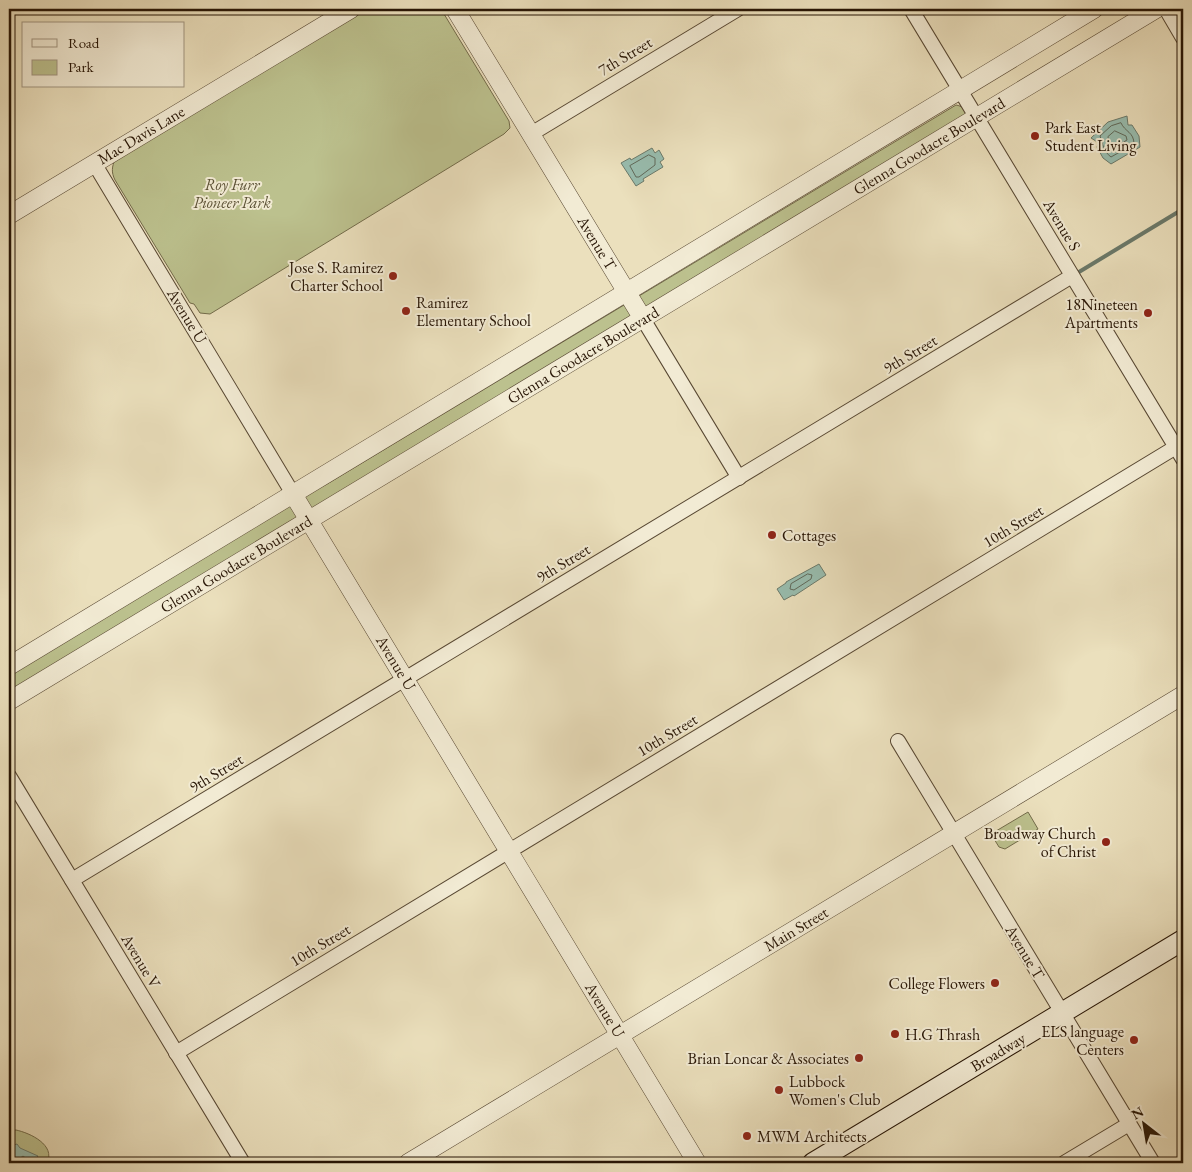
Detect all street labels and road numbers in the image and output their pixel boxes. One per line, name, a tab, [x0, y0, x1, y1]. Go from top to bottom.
street label: 7th Street	[594, 32, 656, 80]
street label: Glenna Goodacre Boulevard	[849, 92, 1010, 200]
street label: Mac Davis Lane	[94, 101, 188, 169]
street label: Avenue S	[1038, 194, 1086, 255]
street label: Avenue T	[572, 211, 622, 274]
street label: Avenue U	[162, 284, 212, 348]
street label: Glenna Goodacre Boulevard	[503, 301, 664, 409]
street label: 9th Street	[879, 330, 941, 378]
street label: 10th Street	[979, 500, 1047, 552]
street label: Glenna Goodacre Boulevard	[156, 510, 317, 618]
street label: 9th Street	[532, 539, 594, 587]
street label: Avenue U	[371, 631, 421, 695]
street label: 10th Street	[633, 709, 701, 761]
street label: 9th Street	[185, 749, 247, 797]
street label: Main Street	[760, 902, 832, 956]
street label: 10th Street	[286, 919, 354, 971]
street label: Avenue T	[1000, 920, 1050, 983]
street label: Avenue V	[116, 929, 166, 992]
street label: Avenue U	[580, 978, 630, 1042]
street label: Broadway	[967, 1027, 1030, 1077]

